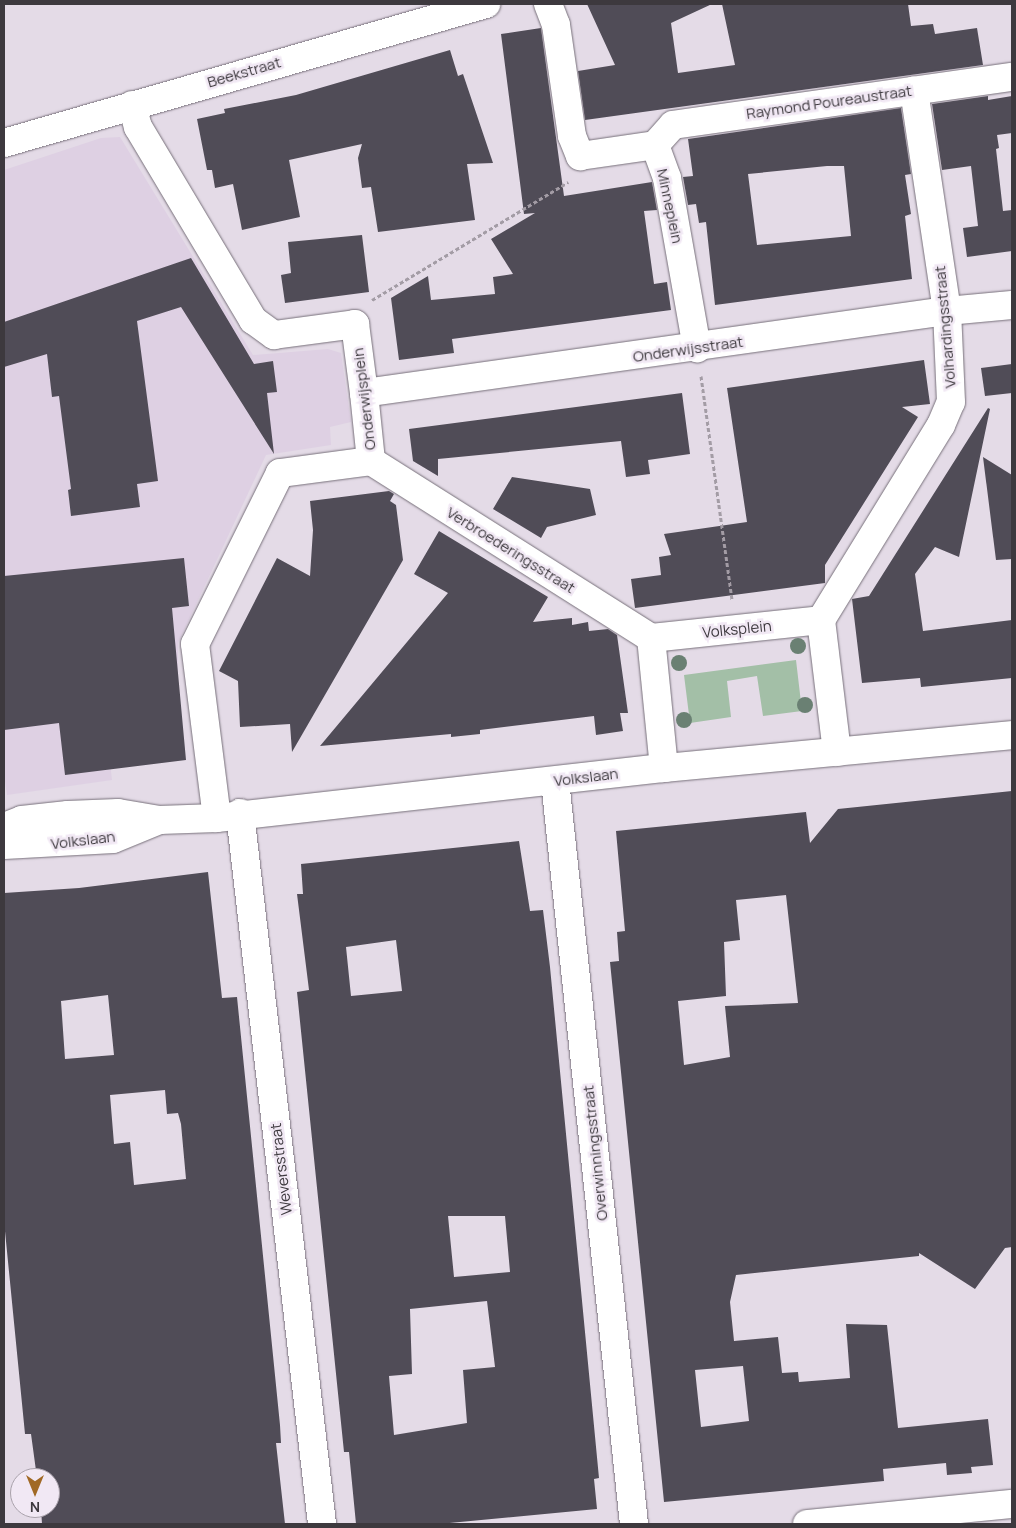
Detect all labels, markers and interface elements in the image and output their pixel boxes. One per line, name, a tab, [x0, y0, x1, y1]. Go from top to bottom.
street label: Beekstraat	[205, 53, 283, 91]
street label: Raymond Poureaustraat	[745, 81, 913, 123]
street label: Minneplein	[653, 167, 687, 245]
street label: Volhardingsstraat	[931, 265, 959, 389]
street label: Onderwijsstraat	[632, 332, 744, 366]
street label: Onderwijsplein	[349, 347, 379, 451]
street label: Verbroederingsstraat	[443, 503, 579, 597]
street label: Volksplein	[702, 616, 772, 642]
street label: Volkslaan	[553, 764, 619, 790]
street label: Volkslaan	[50, 827, 116, 853]
street label: Overwinningsstraat	[579, 1084, 611, 1222]
street label: Weversstraat	[266, 1122, 296, 1216]
north arrow	[10, 1468, 60, 1518]
text: N	[30, 1498, 40, 1517]

